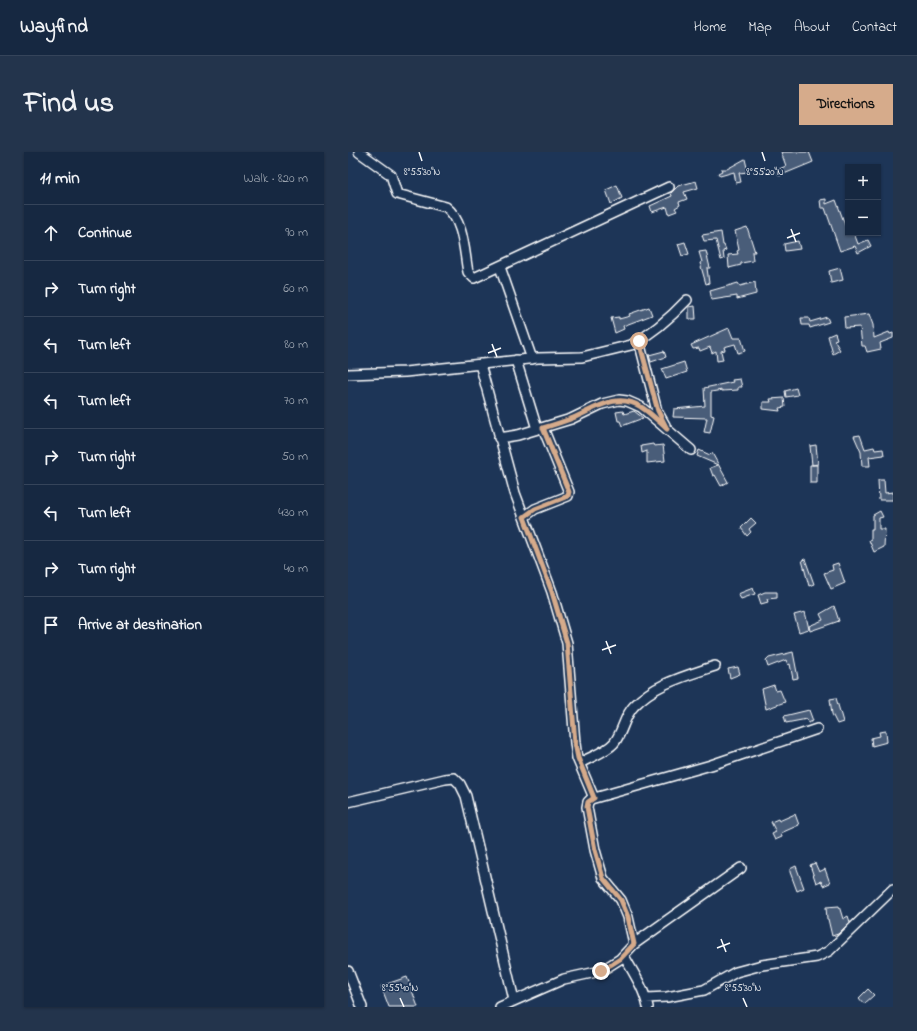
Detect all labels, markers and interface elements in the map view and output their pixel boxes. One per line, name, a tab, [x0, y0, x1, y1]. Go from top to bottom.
text: Wayfind	[20, 14, 88, 41]
text: Home	[694, 17, 726, 38]
text: Map	[748, 17, 772, 38]
text: About	[794, 17, 830, 38]
text: Contact	[852, 17, 897, 38]
text: Find us	[24, 84, 114, 125]
button: Directions	[799, 84, 893, 125]
map controls	[845, 164, 881, 236]
button: +	[845, 164, 881, 200]
text: 8°55'30"N	[404, 165, 440, 180]
text: 8°55'20"N	[746, 165, 784, 180]
text: 11 min	[40, 166, 80, 191]
text: Walk · 820 m	[243, 169, 308, 188]
button: −	[845, 200, 881, 236]
icon: ahead	[40, 222, 62, 244]
text: Continue	[78, 222, 132, 244]
text: 90 m	[285, 223, 308, 242]
icon: right	[40, 278, 62, 300]
text: Turn right	[78, 278, 136, 300]
text: 60 m	[283, 279, 308, 298]
route start	[630, 332, 648, 350]
icon: left	[40, 334, 62, 356]
text: Turn left	[78, 334, 131, 356]
text: 80 m	[284, 335, 308, 354]
icon: left	[40, 390, 62, 412]
text: Turn left	[78, 390, 131, 412]
text: 70 m	[284, 391, 308, 410]
icon: right	[40, 446, 62, 468]
text: Turn right	[78, 446, 136, 468]
text: 50 m	[282, 447, 308, 466]
icon: left	[40, 502, 62, 524]
text: Turn left	[78, 502, 131, 524]
text: 430 m	[278, 503, 308, 522]
icon: right	[40, 558, 62, 580]
text: Turn right	[78, 558, 136, 580]
text: 40 m	[284, 559, 308, 578]
icon: arrive	[40, 614, 62, 636]
text: Arrive at destination	[78, 614, 202, 636]
route end	[592, 962, 610, 980]
text: 8°55'40"N	[382, 981, 418, 996]
text: 8°55'30"N	[725, 981, 761, 996]

